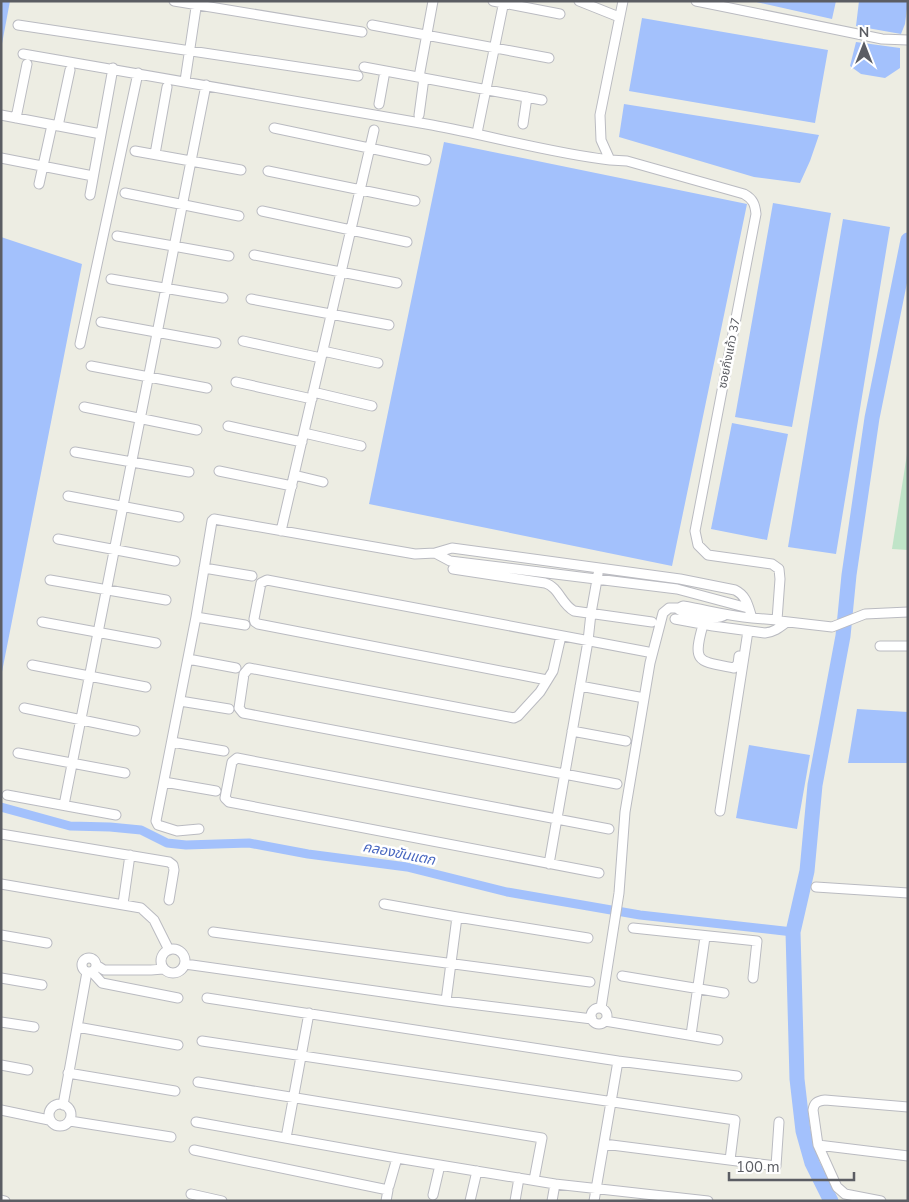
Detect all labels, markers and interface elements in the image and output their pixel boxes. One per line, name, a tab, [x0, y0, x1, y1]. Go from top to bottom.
north arrow	[839, 20, 889, 70]
text: N	[859, 23, 869, 42]
street label: ซอยกิ่งแก้ว 37	[714, 316, 744, 390]
water label: คลองขันแตก	[361, 837, 437, 870]
scale bar	[729, 1150, 854, 1182]
text: 100 m	[736, 1157, 780, 1177]

